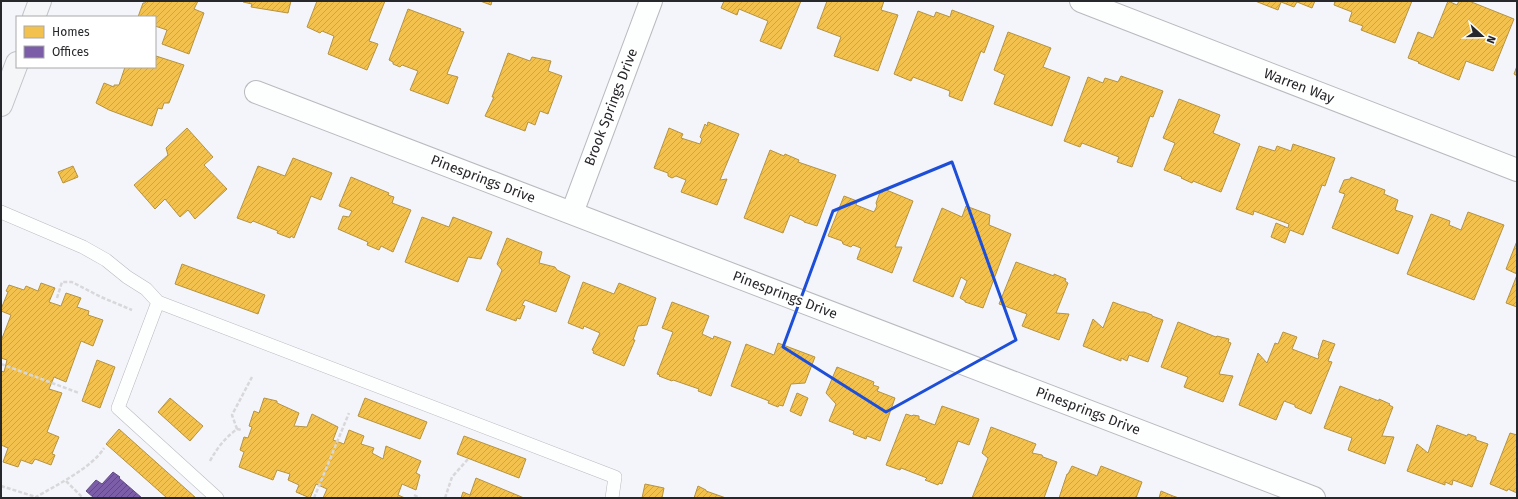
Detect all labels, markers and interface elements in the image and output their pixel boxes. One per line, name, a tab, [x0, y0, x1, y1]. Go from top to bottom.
legend	[16, 16, 156, 68]
north arrow	[1462, 16, 1502, 56]
text: Homes	[52, 25, 90, 39]
text: N	[1483, 34, 1498, 45]
text: Offices	[52, 45, 89, 59]
street label: Brook Springs Drive	[581, 46, 641, 168]
street label: Warren Way	[1261, 65, 1337, 107]
street label: Pinesprings Drive	[428, 151, 538, 207]
street label: Pinesprings Drive	[730, 267, 840, 323]
street label: Pinesprings Drive	[1033, 383, 1143, 439]

